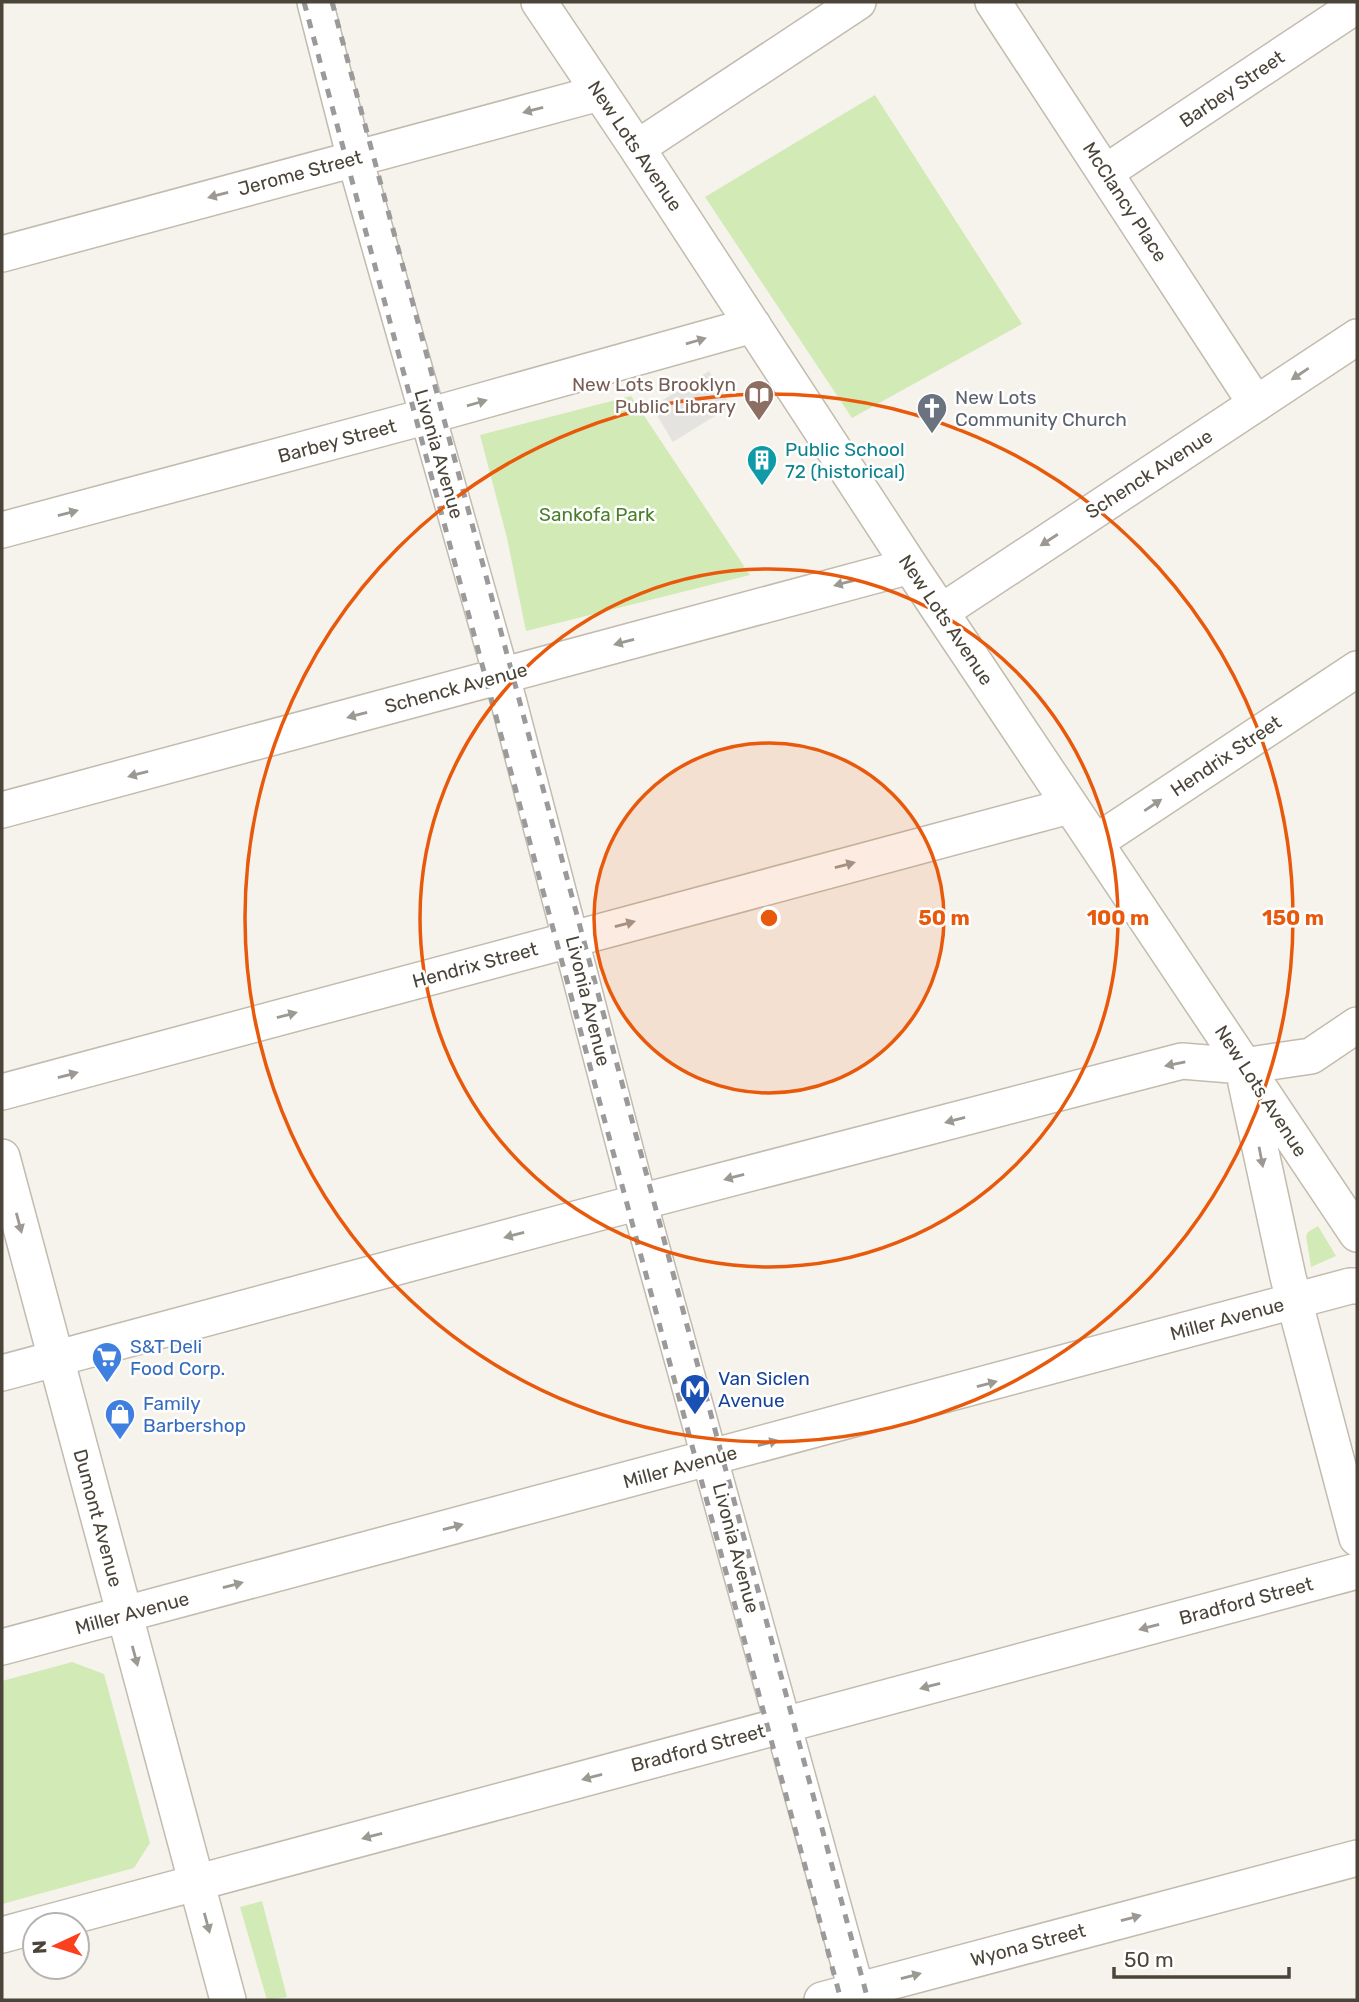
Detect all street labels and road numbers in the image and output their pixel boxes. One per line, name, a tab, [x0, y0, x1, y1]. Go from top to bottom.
street label: Barbey Street	[1175, 45, 1289, 133]
street label: New Lots Avenue	[583, 76, 687, 216]
street label: McClancy Place	[1078, 138, 1172, 266]
street label: Jerome Street	[235, 145, 365, 201]
street label: Livonia Avenue	[410, 387, 468, 521]
street label: Barbey Street	[275, 414, 399, 468]
street label: Schenck Avenue	[1081, 424, 1217, 524]
street label: New Lots Avenue	[894, 550, 998, 690]
street label: Schenck Avenue	[382, 658, 530, 718]
street label: Hendrix Street	[1166, 710, 1286, 802]
street label: Livonia Avenue	[561, 933, 615, 1069]
street label: Hendrix Street	[410, 937, 541, 993]
street label: New Lots Avenue	[1210, 1021, 1312, 1161]
street label: Miller Avenue	[1167, 1293, 1287, 1345]
street label: Miller Avenue	[620, 1441, 740, 1493]
street label: Dumont Avenue	[69, 1447, 127, 1589]
street label: Livonia Avenue	[708, 1480, 764, 1616]
street label: Bradford Street	[1177, 1572, 1316, 1630]
street label: Miller Avenue	[72, 1587, 192, 1639]
street label: Bradford Street	[629, 1719, 768, 1777]
street label: Wyona Street	[968, 1918, 1088, 1971]

